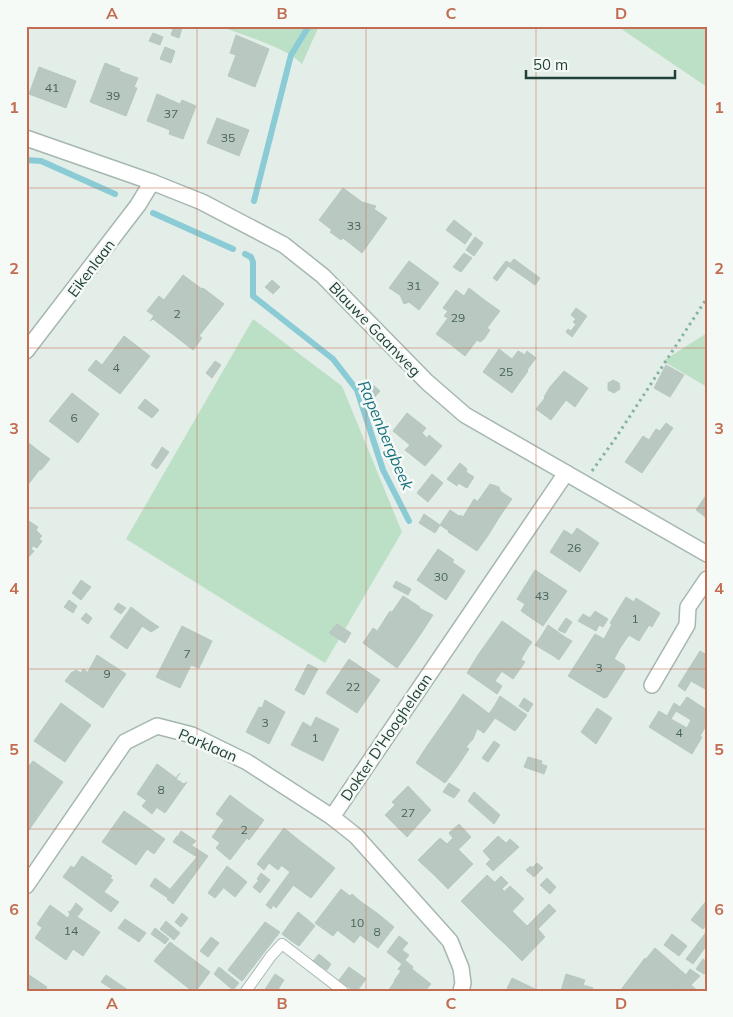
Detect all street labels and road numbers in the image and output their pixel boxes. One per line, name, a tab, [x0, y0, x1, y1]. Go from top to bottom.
street label: Eikenlaan	[63, 235, 119, 301]
street label: Blauwe Gaanweg	[325, 278, 425, 380]
street label: Dokter D'Hooghelaan	[336, 670, 436, 804]
street label: Parklaan	[176, 724, 240, 766]

